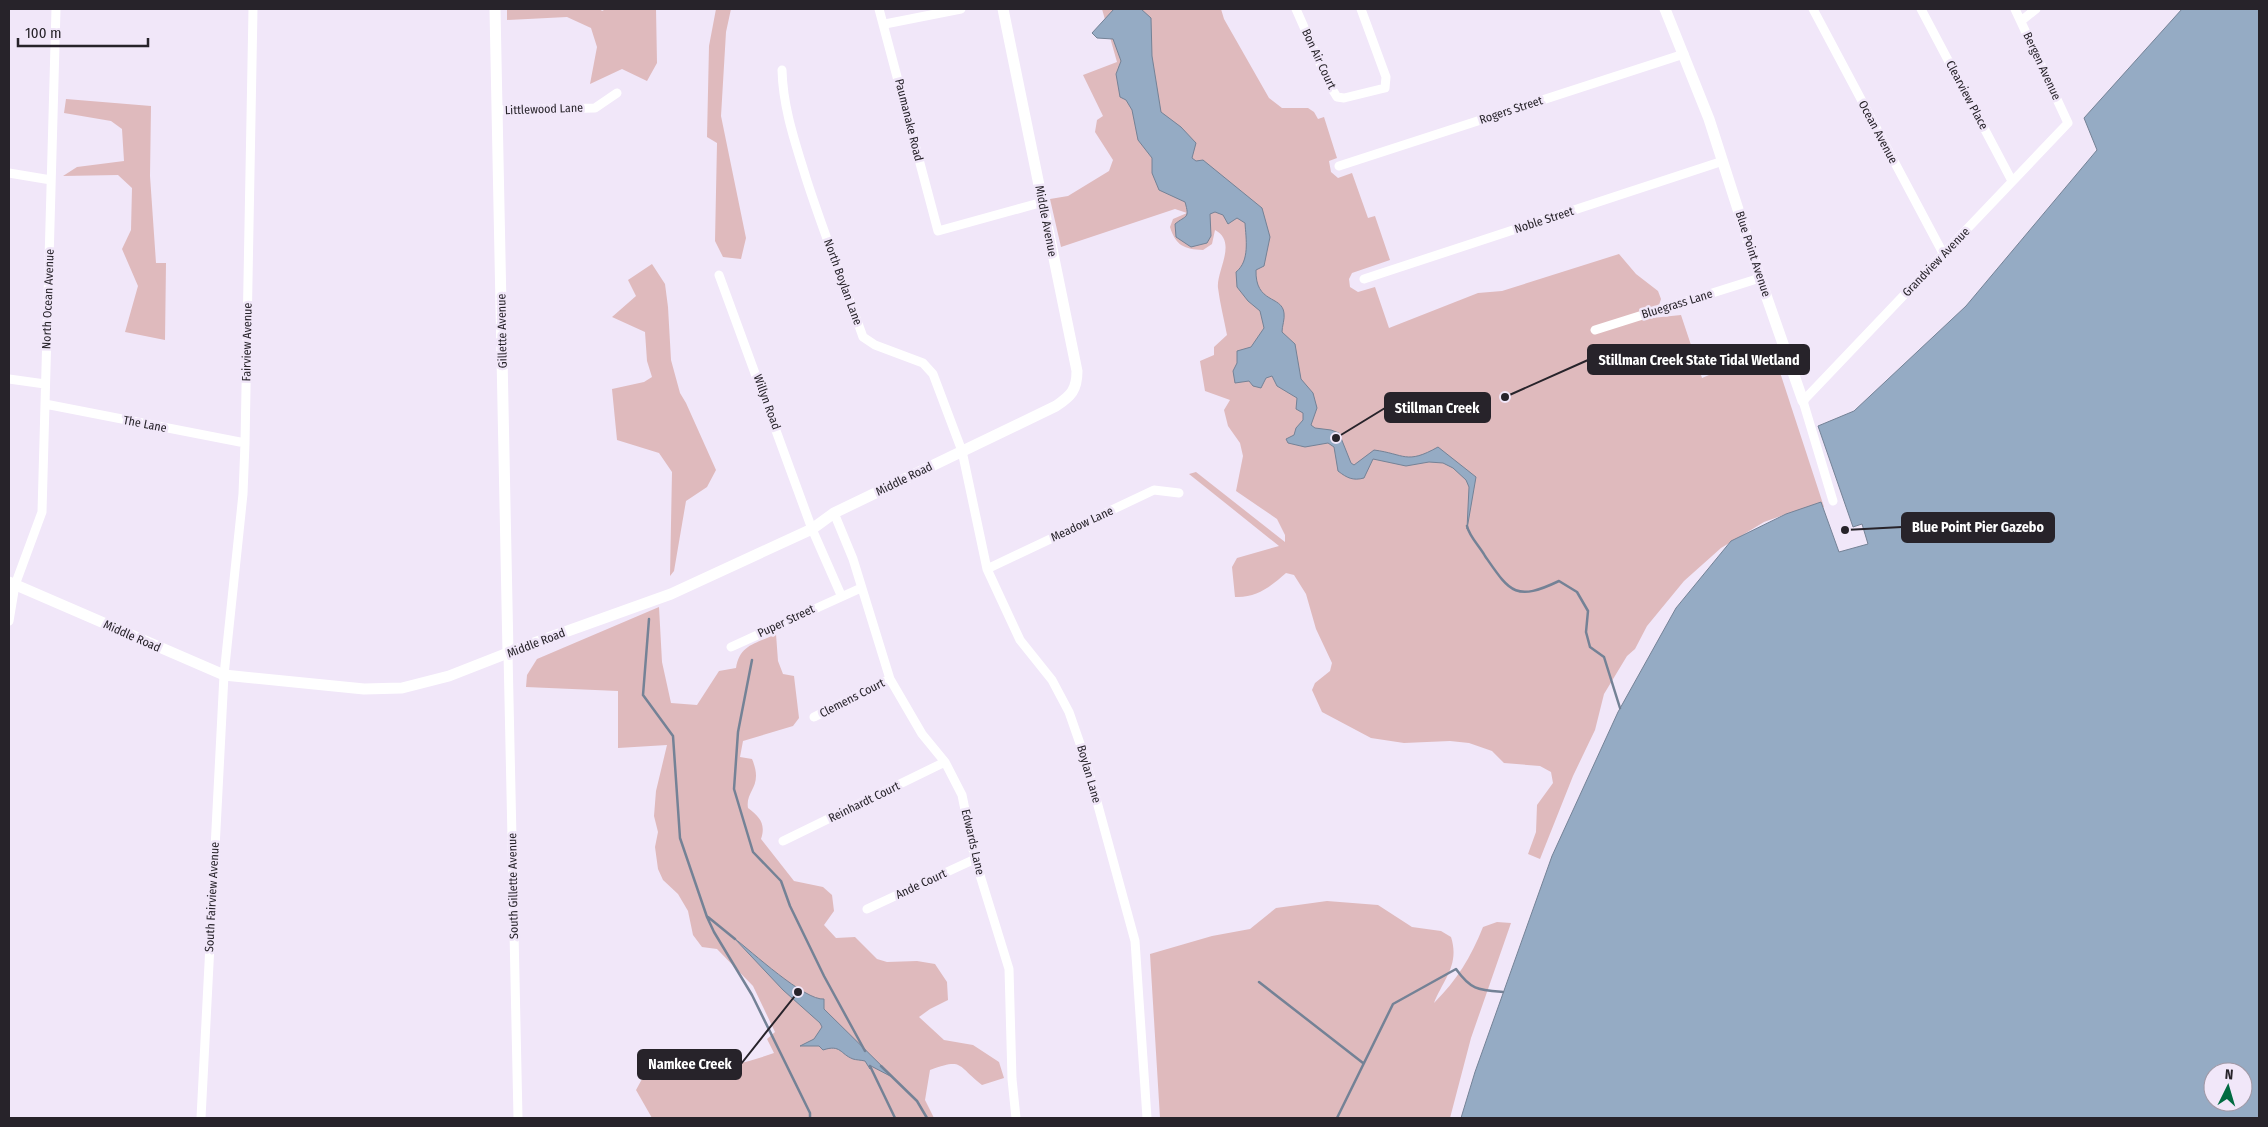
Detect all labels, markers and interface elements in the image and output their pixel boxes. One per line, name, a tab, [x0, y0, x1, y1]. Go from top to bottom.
scale bar	[18, 15, 148, 47]
text: 100 m	[25, 24, 62, 42]
street label: Bon Air Court	[1299, 27, 1339, 91]
street label: Bergen Avenue	[2020, 30, 2064, 102]
street label: Clearview Place	[1943, 58, 1991, 132]
street label: Paumanake Road	[892, 77, 926, 163]
street label: Rogers Street	[1478, 93, 1544, 127]
street label: Ocean Avenue	[1856, 98, 1900, 166]
street label: Littlewood Lane	[505, 101, 583, 117]
street label: Middle Avenue	[1032, 184, 1060, 258]
street label: Noble Street	[1513, 204, 1575, 236]
street label: Blue Point Avenue	[1733, 209, 1773, 299]
street label: Grandview Avenue	[1900, 225, 1972, 299]
street label: North Boylan Lane	[821, 237, 865, 327]
street label: North Ocean Avenue	[39, 249, 57, 349]
street label: Bluegrass Lane	[1640, 287, 1714, 321]
street label: Gillette Avenue	[494, 294, 510, 368]
street label: Fairview Avenue	[239, 302, 255, 381]
callout: Stillman Creek State Tidal Wetland	[1588, 345, 1809, 374]
text: Stillman Creek State Tidal Wetland	[1598, 352, 1800, 369]
street label: Willyn Road	[751, 373, 783, 431]
callout: Stillman Creek	[1385, 393, 1490, 422]
text: Stillman Creek	[1395, 400, 1480, 417]
street label: The Lane	[122, 413, 168, 435]
street label: Middle Road	[873, 459, 935, 499]
street label: Meadow Lane	[1049, 503, 1115, 545]
callout: Blue Point Pier Gazebo	[1902, 513, 2054, 542]
text: Blue Point Pier Gazebo	[1912, 519, 2044, 536]
street label: Puper Street	[755, 602, 817, 640]
street label: Middle Road	[101, 617, 163, 655]
street label: Middle Road	[505, 626, 567, 660]
street label: Clemens Court	[817, 676, 887, 720]
street label: Boylan Lane	[1074, 743, 1104, 805]
street label: Reinhardt Court	[826, 779, 902, 825]
street label: Edwards Lane	[959, 808, 987, 876]
street label: South Gillette Avenue	[505, 833, 521, 939]
street label: South Fairview Avenue	[202, 842, 222, 952]
street label: Ande Court	[893, 866, 949, 902]
callout: Namkee Creek	[638, 1050, 741, 1079]
text: Namkee Creek	[648, 1056, 733, 1073]
north arrow	[2203, 1062, 2253, 1112]
text: N	[2224, 1066, 2234, 1083]

